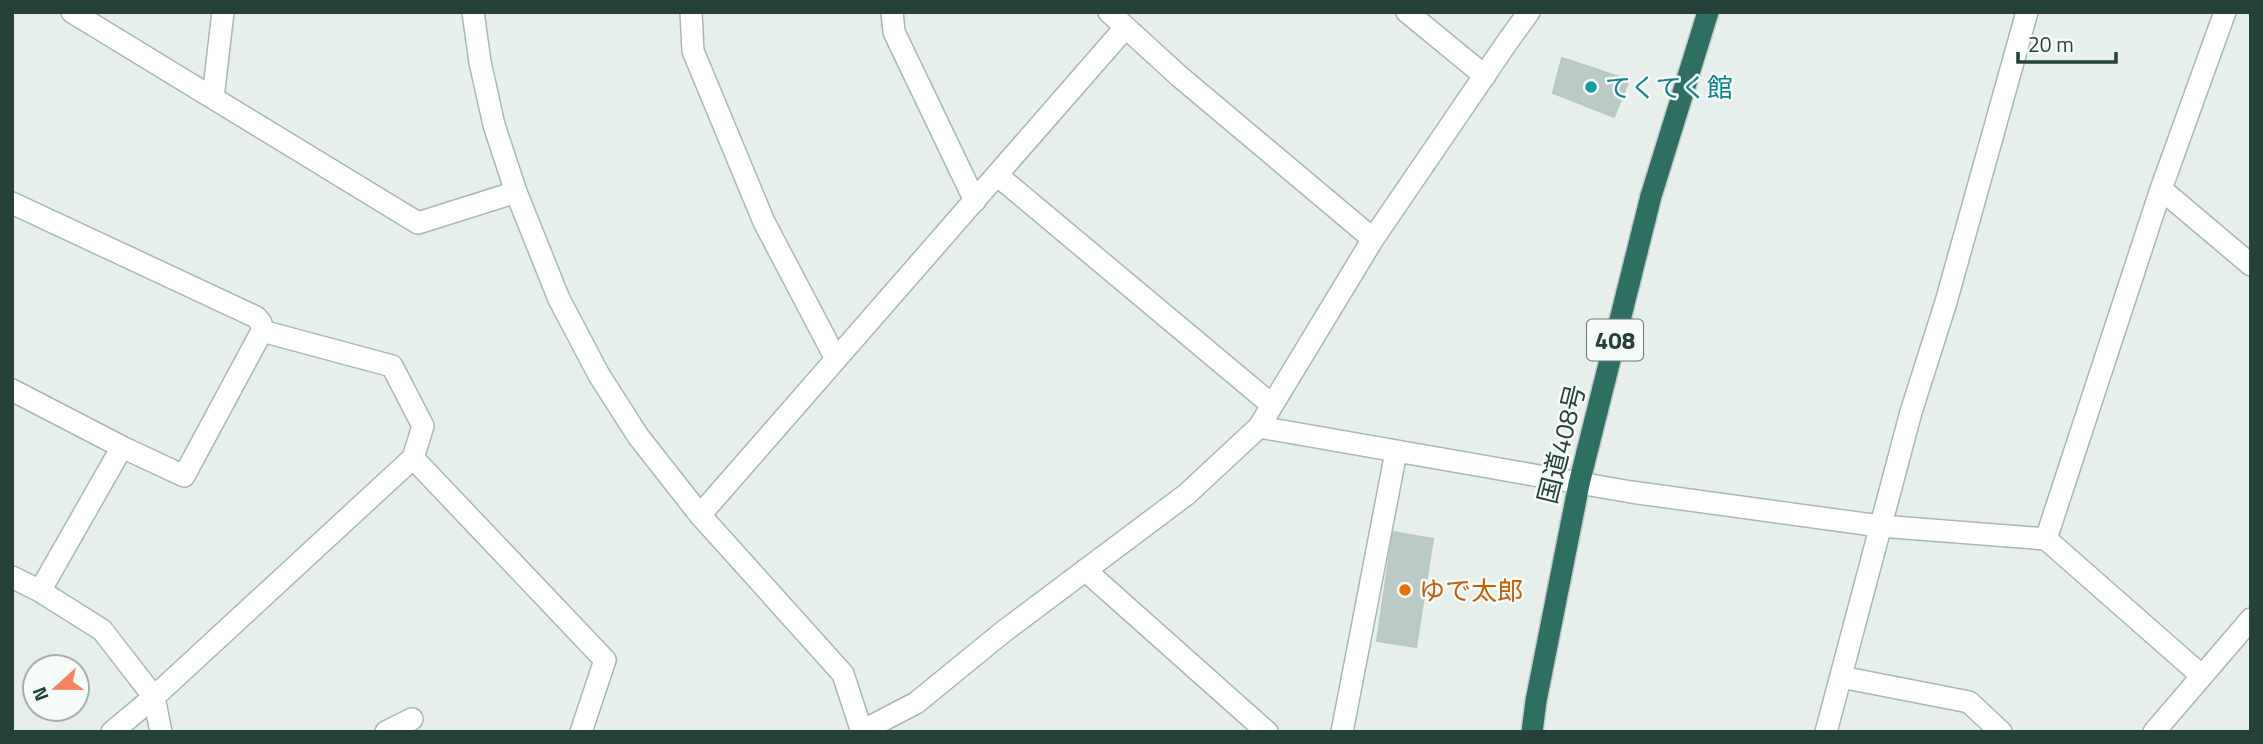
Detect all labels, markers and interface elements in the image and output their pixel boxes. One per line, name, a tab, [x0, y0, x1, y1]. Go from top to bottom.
scale bar	[2018, 21, 2116, 65]
text: 20 m	[2028, 28, 2074, 60]
place label: てくてく館	[1605, 68, 1733, 107]
marker: てくてく館	[1583, 79, 1599, 95]
road number: 408	[1587, 320, 1643, 360]
street label: 国道408号	[1527, 380, 1595, 508]
place label: ゆで太郎	[1419, 571, 1523, 610]
marker: ゆで太郎	[1397, 582, 1413, 598]
north arrow	[21, 653, 91, 723]
text: N	[24, 683, 56, 706]

